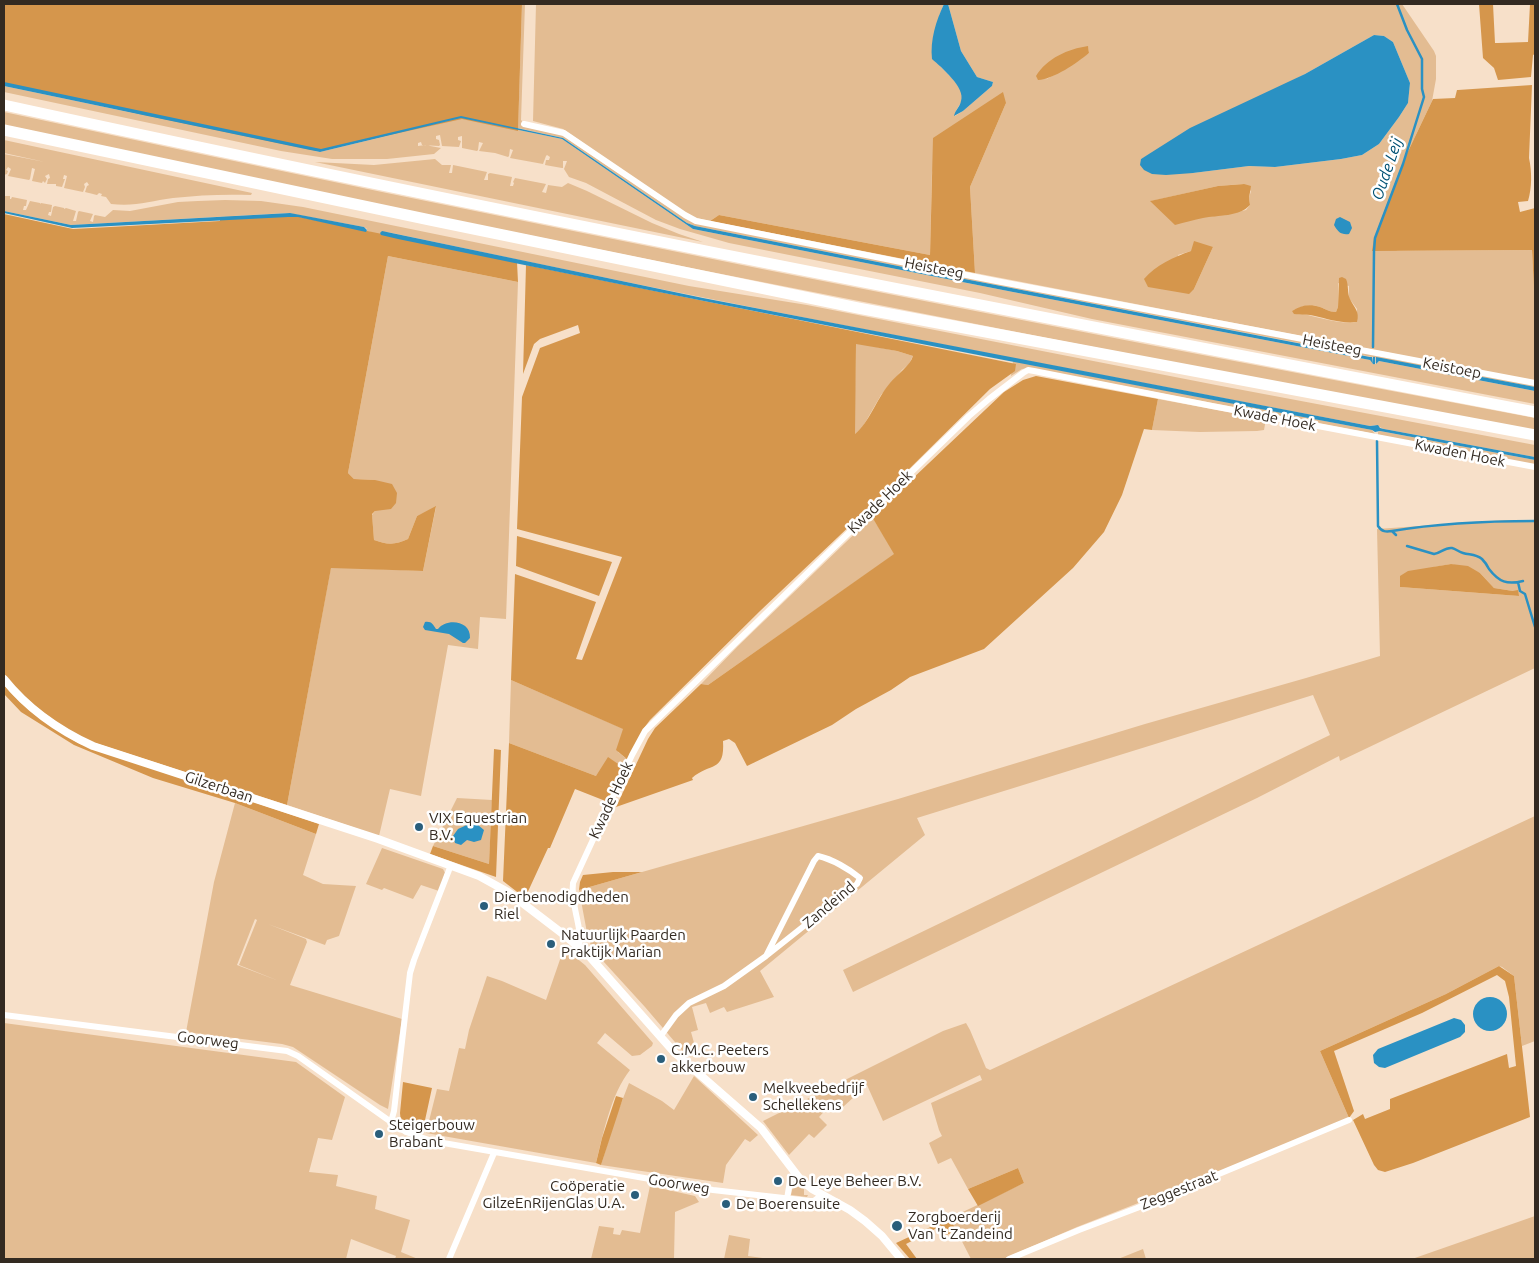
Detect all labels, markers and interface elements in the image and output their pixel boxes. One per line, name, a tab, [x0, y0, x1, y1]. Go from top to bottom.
water label: Oude Leij	[1367, 135, 1407, 203]
street label: Heisteeg	[903, 253, 965, 283]
street label: Heisteeg	[1301, 330, 1363, 360]
street label: Keistoep	[1421, 354, 1483, 382]
street label: Kwade Hoek	[1232, 401, 1318, 435]
street label: Kwaden Hoek	[1413, 435, 1507, 471]
street label: Kwade Hoek	[844, 467, 916, 537]
street label: Kwade Hoek	[585, 758, 637, 842]
street label: Gilzerbaan	[182, 767, 256, 807]
place label: VIX Equestrian B.V.	[429, 809, 527, 844]
marker: VIX Equestrian B.V.	[413, 821, 425, 833]
street label: Zandeind	[799, 878, 859, 932]
place label: Dierbenodigdheden Riel	[494, 888, 629, 923]
marker: Dierbenodigdheden Riel	[478, 900, 490, 912]
place label: Natuurlijk Paarden Praktijk Marian	[561, 926, 686, 961]
marker: Natuurlijk Paarden Praktijk Marian	[545, 938, 557, 950]
street label: Goorweg	[176, 1027, 240, 1053]
place label: C.M.C. Peeters akkerbouw	[671, 1041, 769, 1076]
marker: C.M.C. Peeters akkerbouw	[655, 1053, 667, 1065]
place label: Melkveebedrijf Schellekens	[763, 1079, 864, 1114]
marker: Melkveebedrijf Schellekens	[747, 1091, 759, 1103]
place label: Steigerbouw Brabant	[389, 1116, 475, 1151]
marker: Steigerbouw Brabant	[373, 1128, 385, 1140]
street label: Zeggestraat	[1138, 1166, 1220, 1214]
street label: Goorweg	[647, 1170, 711, 1198]
place label: De Leye Beheer B.V.	[788, 1172, 922, 1190]
marker: De Leye Beheer B.V.	[772, 1175, 784, 1187]
place label: Coöperatie GilzeEnRijenGlas U.A.	[483, 1177, 625, 1212]
marker: Coöperatie GilzeEnRijenGlas U.A.	[629, 1189, 641, 1201]
place label: De Boerensuite	[736, 1195, 840, 1213]
marker: De Boerensuite	[720, 1198, 732, 1210]
place label: Zorgboerderij Van 't Zandeind	[908, 1208, 1013, 1243]
marker: Zorgboerderij Van 't Zandeind	[890, 1219, 904, 1233]

